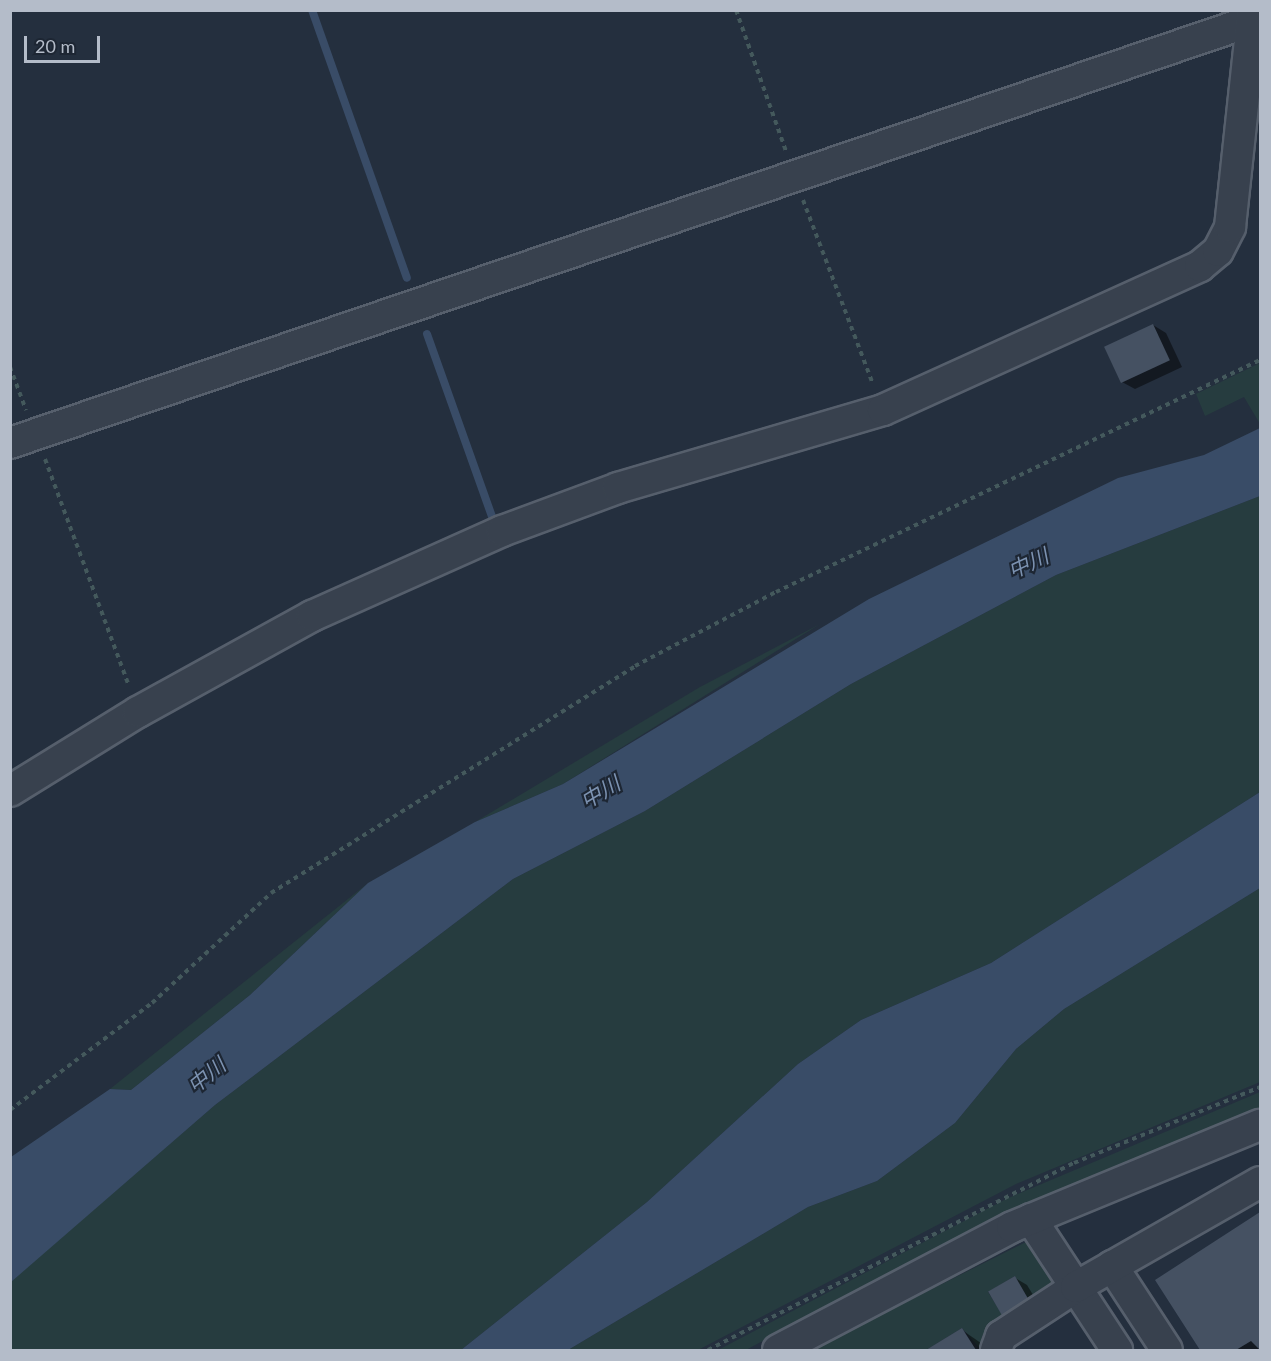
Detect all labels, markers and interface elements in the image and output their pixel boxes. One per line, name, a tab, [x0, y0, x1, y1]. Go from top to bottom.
scale bar	[27, 24, 104, 62]
text: 20 m	[35, 35, 75, 57]
water label: 中川	[1004, 543, 1052, 583]
water label: 中川	[576, 770, 624, 814]
water label: 中川	[182, 1052, 230, 1098]

